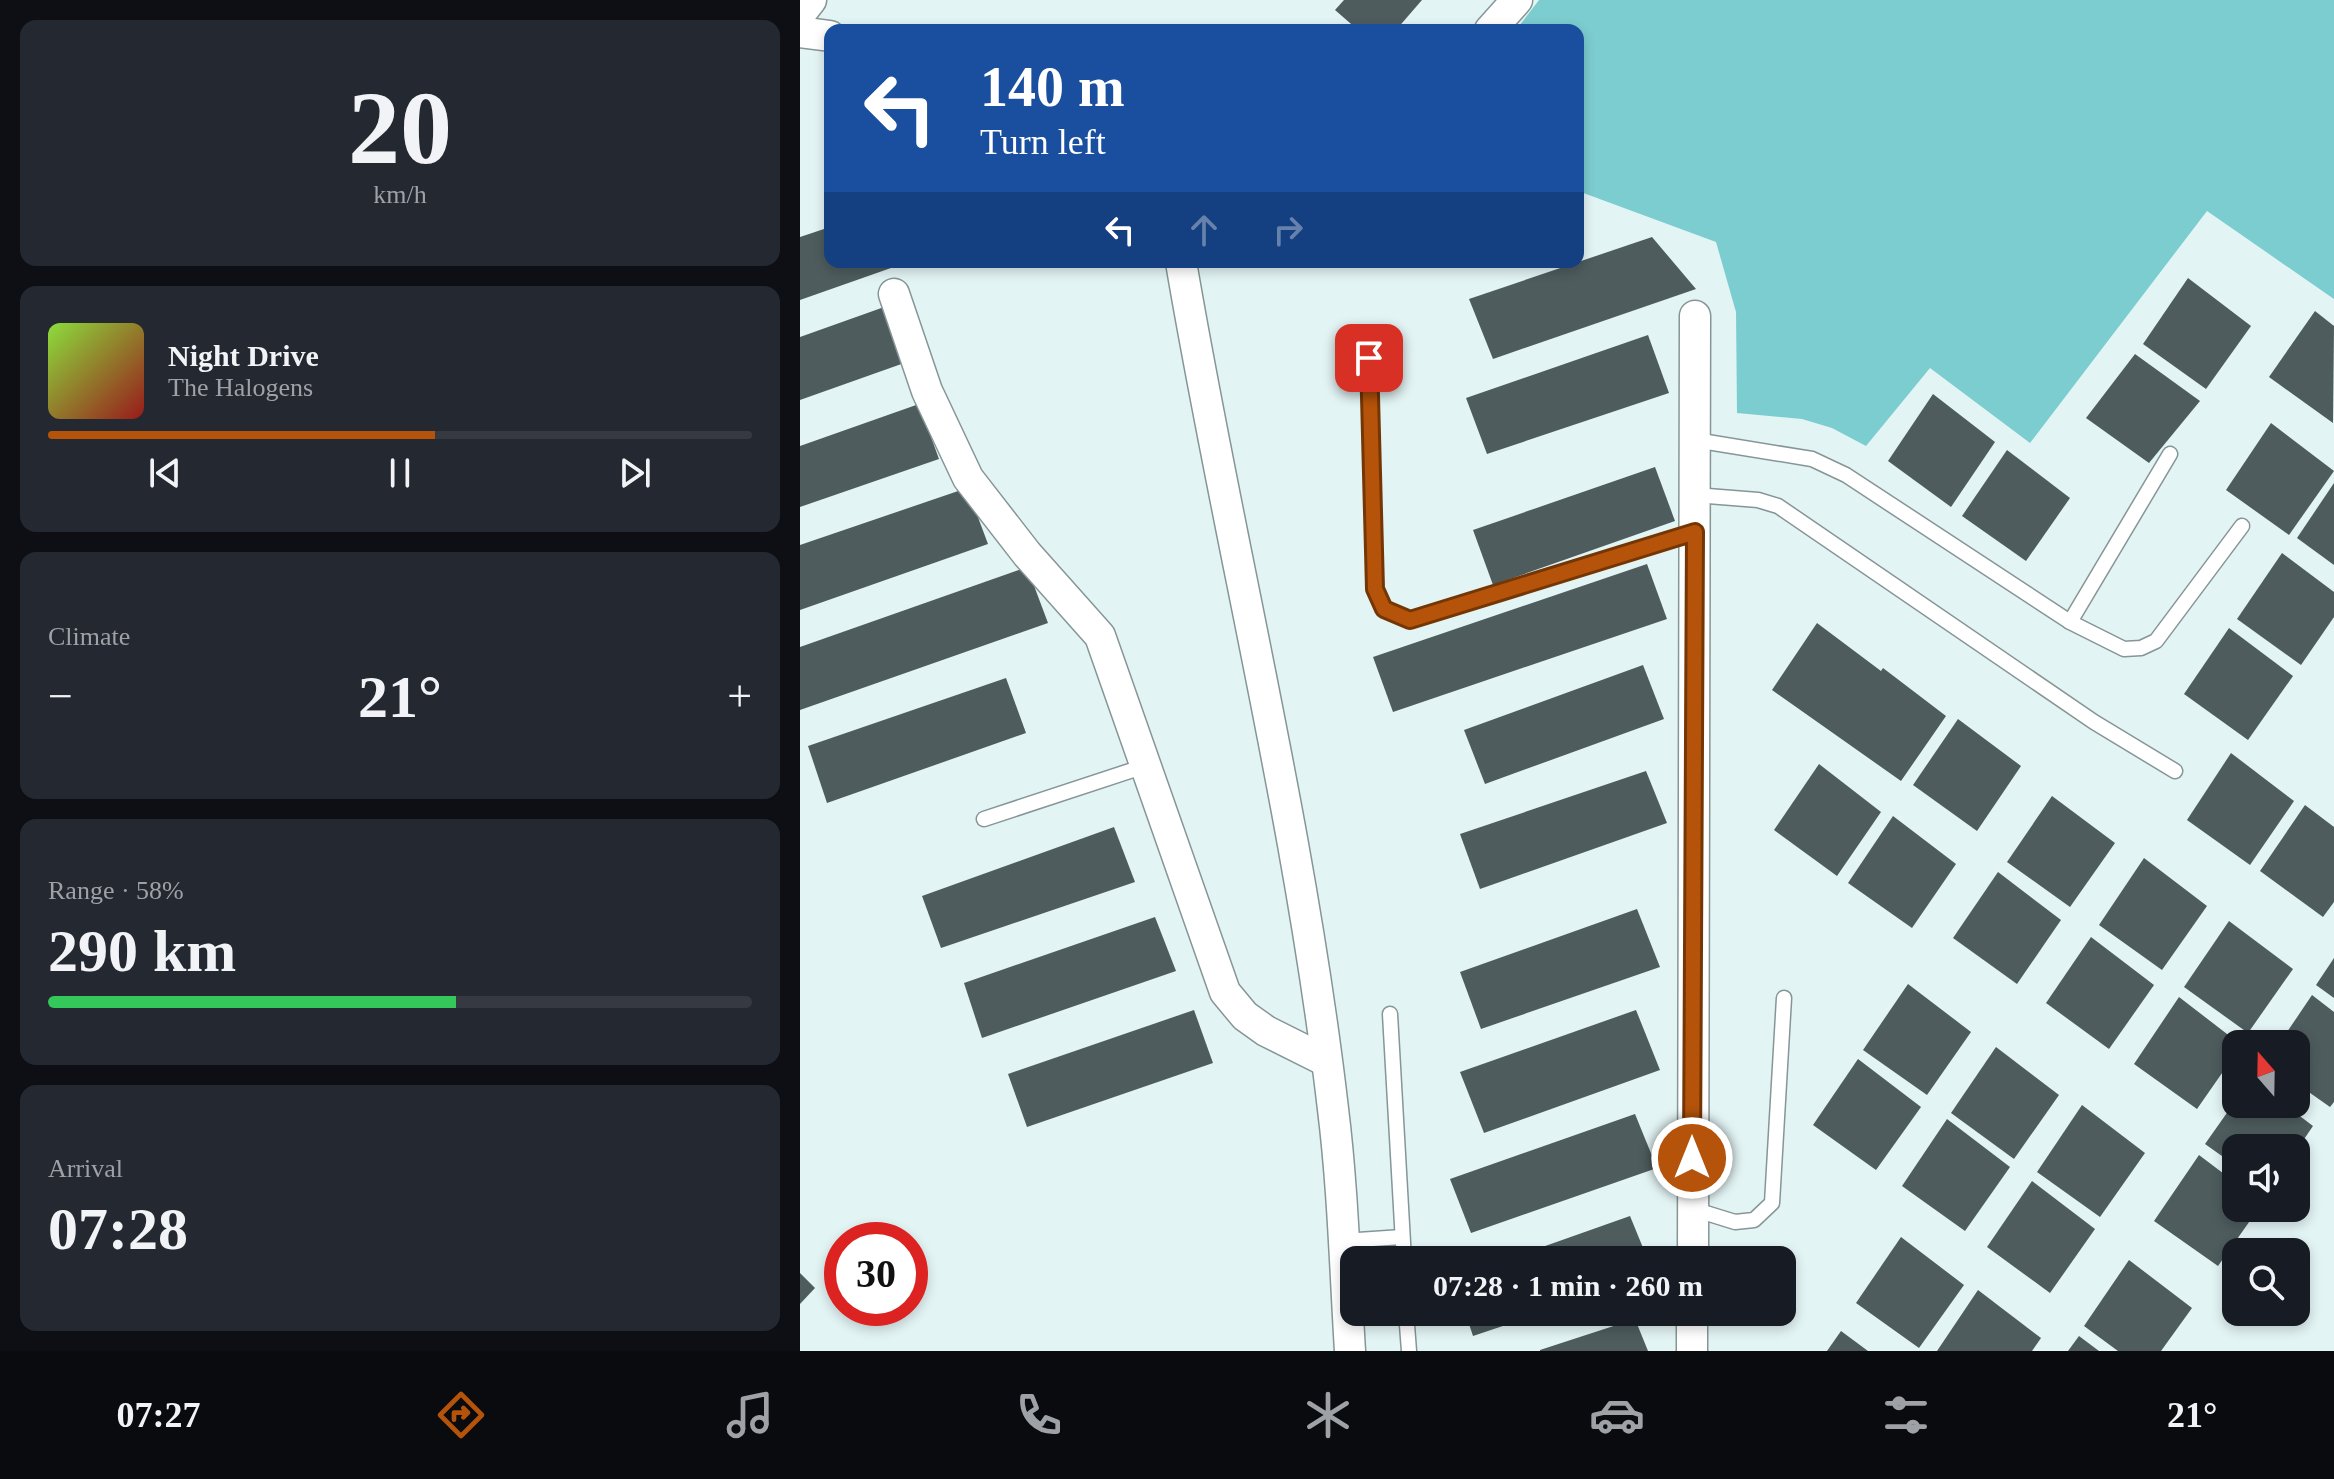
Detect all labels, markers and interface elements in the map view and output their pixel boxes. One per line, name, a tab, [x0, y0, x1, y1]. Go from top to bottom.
icon: left	[848, 56, 952, 160]
text: 140 m	[980, 56, 1125, 118]
text: 20	[348, 70, 452, 185]
text: Turn left	[980, 122, 1106, 162]
text: km/h	[373, 180, 427, 209]
icon: left	[1098, 208, 1142, 252]
icon: ahead	[1182, 208, 1226, 252]
icon: right	[1266, 208, 1310, 252]
pin	[1335, 324, 1403, 392]
icon: arrive	[1347, 336, 1391, 380]
text: Night Drive	[168, 339, 319, 372]
text: The Halogens	[168, 373, 313, 402]
icon: previous	[143, 451, 187, 495]
icon: pause	[378, 451, 422, 495]
icon: next	[613, 451, 657, 495]
text: Climate	[48, 622, 130, 651]
text: 21°	[358, 664, 442, 730]
text: −	[48, 672, 73, 721]
text: +	[727, 672, 752, 721]
text: Range · 58%	[48, 876, 184, 905]
text: 290 km	[48, 918, 236, 984]
north arrow	[2222, 1030, 2310, 1118]
map controls	[2222, 1030, 2310, 1326]
position arrow	[1650, 1116, 1734, 1200]
button: sound	[2222, 1134, 2310, 1222]
text: Arrival	[48, 1154, 123, 1183]
text: 07:28	[48, 1196, 188, 1262]
speed limit sign: 30	[824, 1222, 928, 1326]
button: search	[2222, 1238, 2310, 1326]
text: 07:28 · 1 min · 260 m	[1433, 1269, 1703, 1302]
icon: directions	[433, 1387, 489, 1443]
icon: music	[722, 1387, 778, 1443]
icon: phone	[1011, 1387, 1067, 1443]
icon: climate	[1300, 1387, 1356, 1443]
icon: car	[1589, 1387, 1645, 1443]
icon: filters	[1878, 1387, 1934, 1443]
text: 07:27	[116, 1395, 200, 1435]
text: 21°	[2167, 1395, 2217, 1435]

